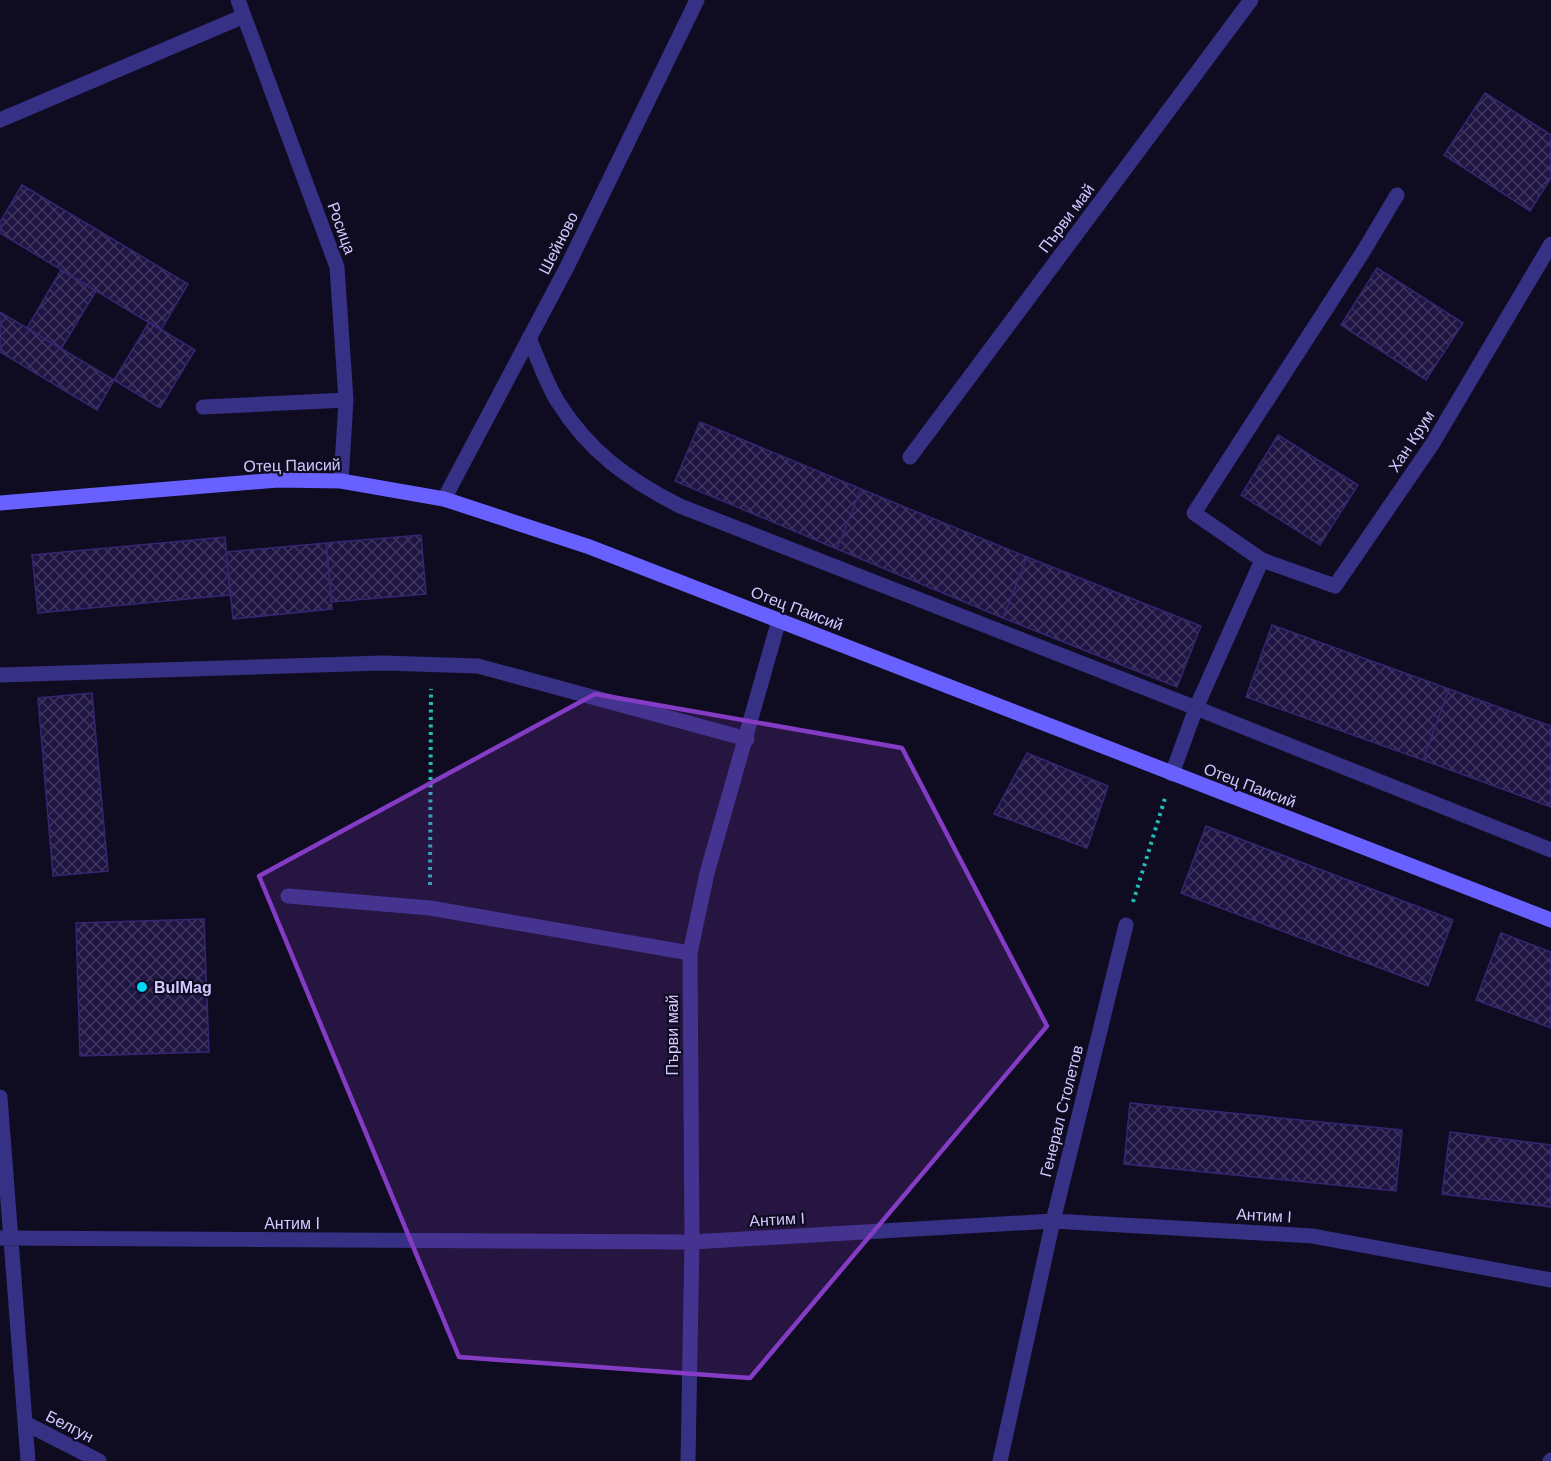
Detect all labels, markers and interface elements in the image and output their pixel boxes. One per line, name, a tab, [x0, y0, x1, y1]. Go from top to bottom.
street label: Първи май	[1035, 181, 1098, 256]
street label: Росица	[324, 200, 359, 256]
street label: Шейново	[536, 209, 581, 277]
street label: Хан Крум	[1385, 407, 1438, 475]
street label: Отец Паисий	[243, 456, 341, 475]
street label: Отец Паисий	[748, 583, 845, 634]
street label: Отец Паисий	[1201, 760, 1298, 811]
place label: BulMag	[154, 979, 212, 996]
marker: BulMag	[135, 980, 149, 994]
street label: Първи май	[664, 994, 681, 1076]
street label: Генерал Столетов	[1037, 1043, 1086, 1179]
street label: Антим I	[1236, 1206, 1292, 1225]
street label: Антим I	[749, 1210, 805, 1229]
street label: Антим I	[264, 1215, 320, 1232]
street label: Белгун	[43, 1407, 96, 1446]

